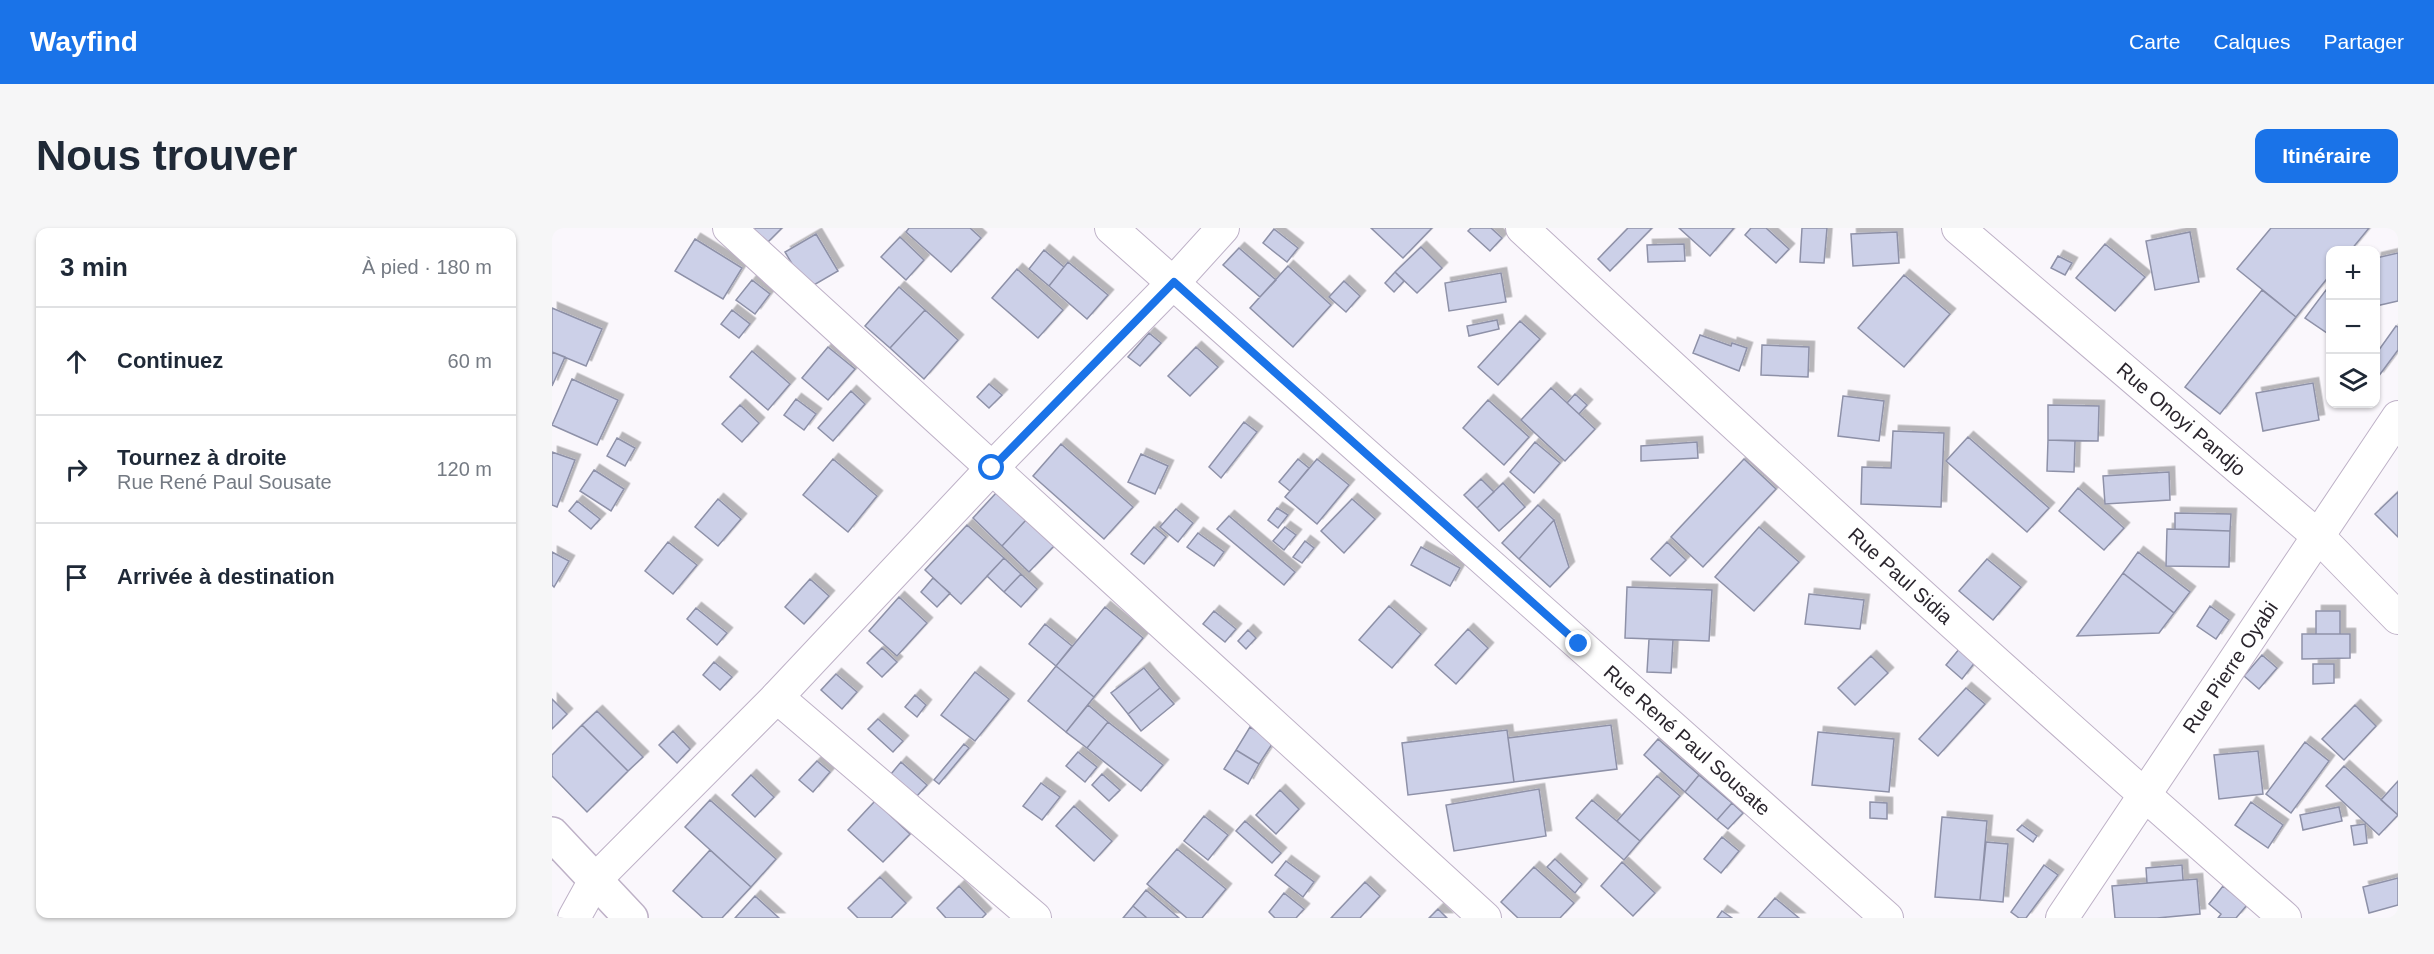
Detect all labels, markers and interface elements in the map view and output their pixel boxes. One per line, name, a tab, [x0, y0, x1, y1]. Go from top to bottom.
text: Wayfind	[30, 26, 138, 57]
text: Carte	[2129, 30, 2180, 53]
text: Calques	[2213, 30, 2290, 53]
text: Partager	[2323, 30, 2404, 53]
button: Itinéraire	[2255, 129, 2398, 183]
text: Nous trouver	[36, 132, 297, 179]
map controls	[2326, 246, 2380, 408]
button: +	[2326, 246, 2380, 300]
text: 3 min	[60, 252, 128, 282]
text: À pied · 180 m	[362, 256, 492, 278]
button: −	[2326, 300, 2380, 354]
icon: ahead	[60, 345, 93, 378]
text: Continuez	[117, 348, 223, 373]
text: 60 m	[448, 350, 492, 372]
button: layers	[2326, 354, 2380, 408]
street label: Rue Onoyi Pandjo	[2113, 358, 2250, 480]
text: Tournez à droite	[117, 445, 287, 470]
icon: right	[60, 453, 93, 486]
route start	[978, 454, 1004, 480]
text: 120 m	[436, 458, 492, 480]
text: Rue René Paul Sousate	[117, 471, 332, 493]
street label: Rue Paul Sidia	[1844, 523, 1957, 629]
icon: arrive	[60, 561, 93, 594]
text: Arrivée à destination	[117, 564, 335, 589]
street label: Rue Pierre Oyabi	[2178, 597, 2282, 737]
route end	[1565, 630, 1591, 656]
street label: Rue René Paul Sousate	[1600, 661, 1775, 820]

